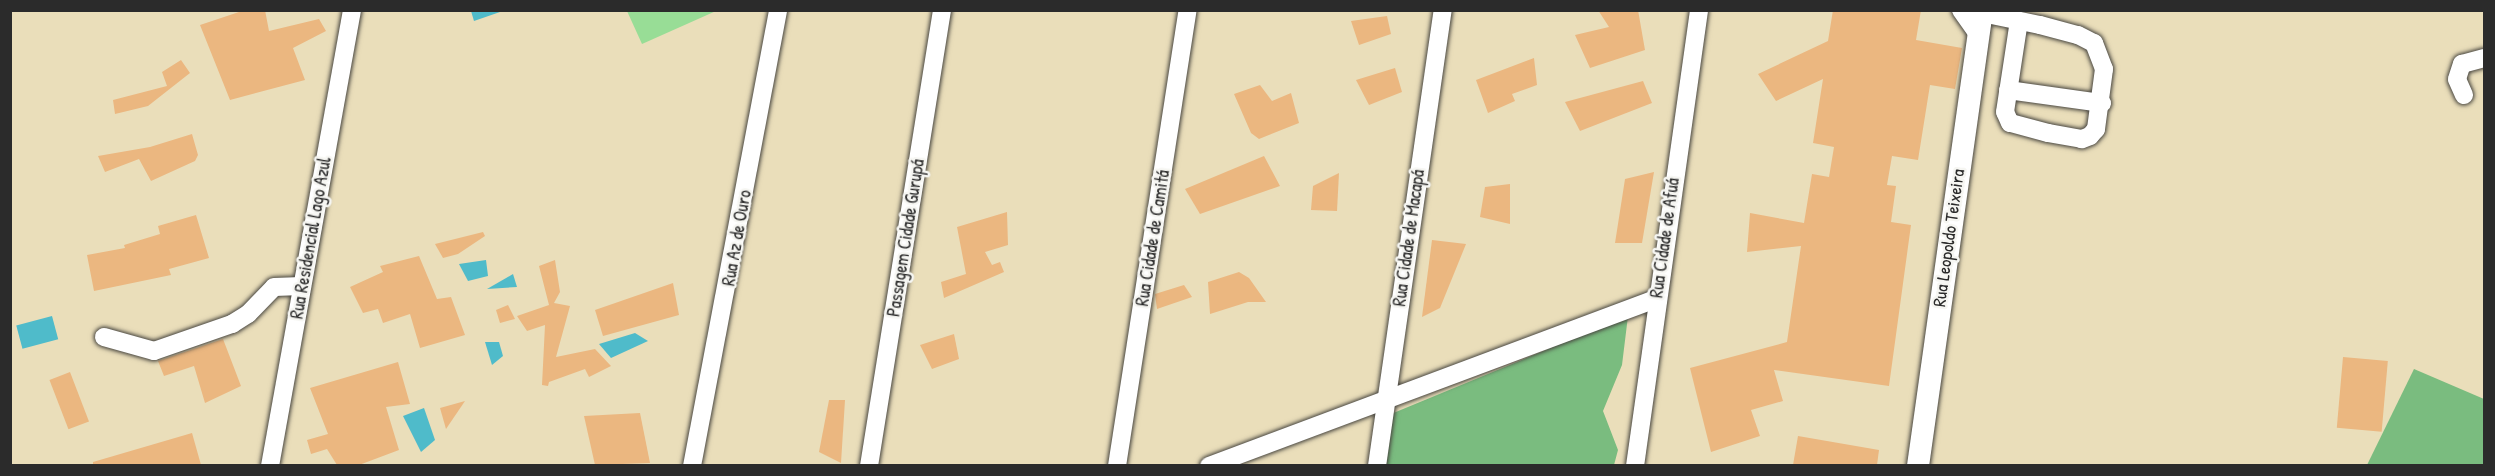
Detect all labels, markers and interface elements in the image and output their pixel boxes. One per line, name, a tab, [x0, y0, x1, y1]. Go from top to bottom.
street label: Rua Residencial Lago Azul	[286, 155, 336, 321]
street label: Passagem Cidade Gurupá	[883, 158, 929, 318]
street label: Rua Cidade de Camitá	[1132, 168, 1174, 308]
street label: Rua Cidade de Macapá	[1389, 168, 1429, 308]
street label: Rua Leopoldo Teixeira	[1929, 168, 1969, 308]
street label: Rua Cidade de Afuá	[1646, 177, 1684, 299]
street label: Rua Az de Ouro	[718, 188, 756, 288]

